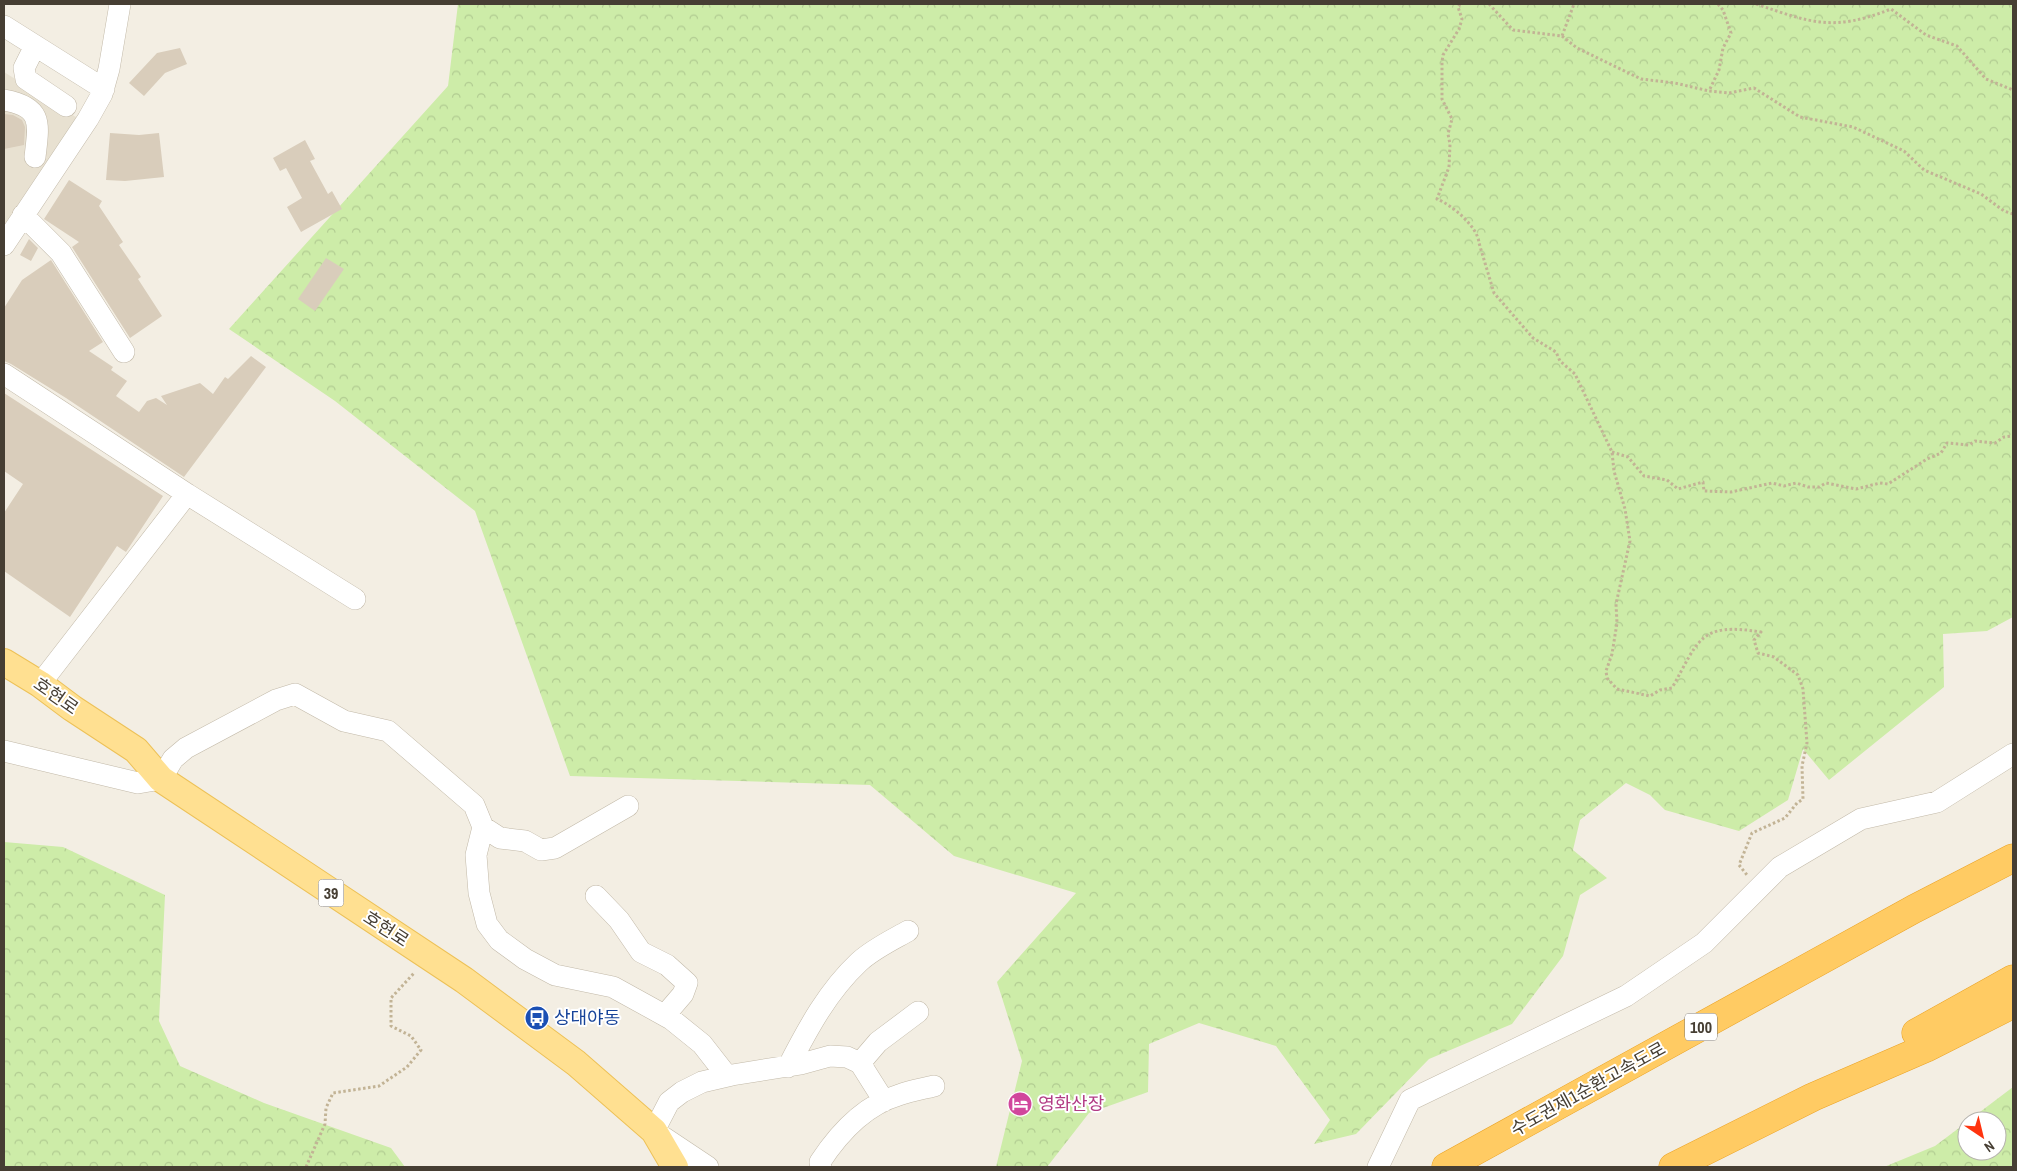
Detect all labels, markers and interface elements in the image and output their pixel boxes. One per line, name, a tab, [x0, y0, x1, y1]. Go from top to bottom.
street label: 호현로	[29, 671, 84, 720]
road number: 39	[318, 880, 344, 906]
street label: 호현로	[359, 905, 414, 953]
bus stop icon: 상대야동	[524, 1005, 550, 1031]
place label: 상대야동	[554, 1005, 620, 1030]
road number: 100	[1685, 1014, 1717, 1040]
street label: 수도권제1순환고속도로	[1506, 1035, 1670, 1142]
hotel icon: 영화산장	[1007, 1091, 1033, 1117]
place label: 영화산장	[1038, 1091, 1104, 1116]
north arrow	[1957, 1111, 2007, 1161]
text: N	[1981, 1137, 1998, 1156]

